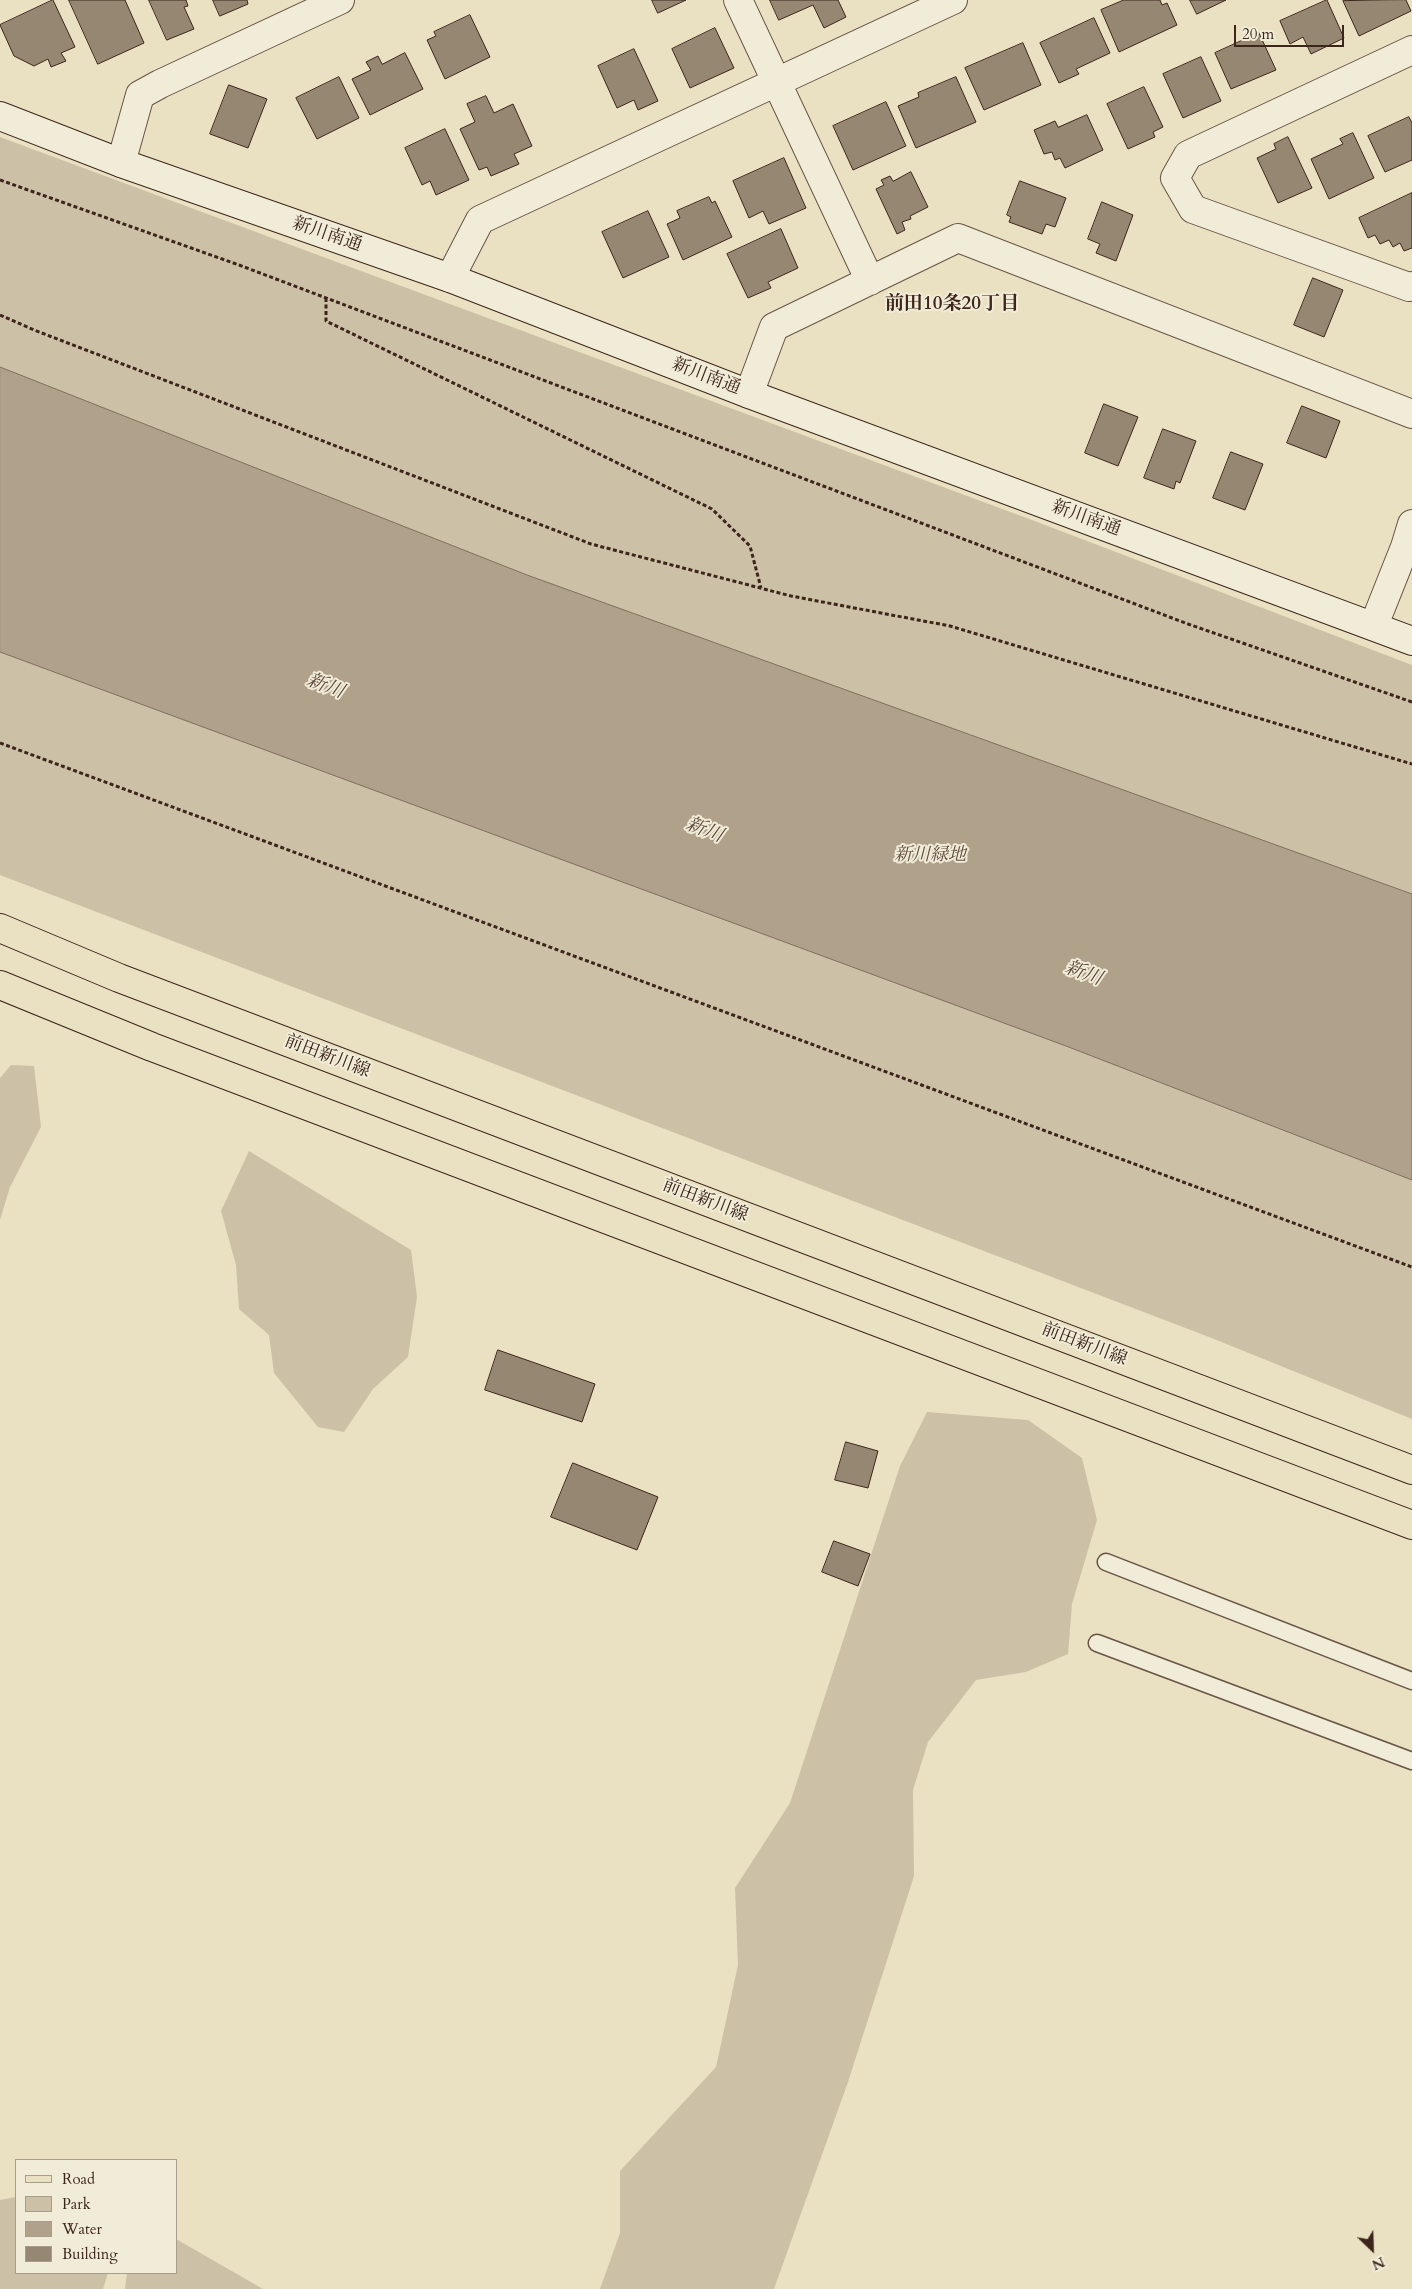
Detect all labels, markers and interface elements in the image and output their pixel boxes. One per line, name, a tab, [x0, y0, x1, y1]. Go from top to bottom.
scale bar	[1237, 15, 1347, 47]
text: 20 m	[1242, 24, 1274, 44]
street label: 新川南通	[289, 213, 365, 257]
district label: 前田10条20丁目	[885, 294, 1019, 316]
street label: 新川南通	[669, 354, 743, 400]
street label: 新川南通	[1048, 497, 1124, 541]
water label: 新川	[303, 670, 347, 704]
water label: 新川	[682, 814, 726, 848]
park label: 新川緑地	[894, 845, 966, 867]
water label: 新川	[1061, 957, 1105, 991]
street label: 前田新川線	[281, 1031, 373, 1083]
street label: 前田新川線	[659, 1175, 751, 1227]
street label: 前田新川線	[1038, 1319, 1130, 1371]
legend	[15, 2159, 178, 2274]
text: Road	[62, 2169, 95, 2189]
text: Park	[62, 2194, 91, 2214]
text: Water	[62, 2219, 102, 2239]
north arrow	[1347, 2224, 1397, 2274]
text: Building	[62, 2244, 118, 2264]
text: N	[1369, 2252, 1388, 2274]

